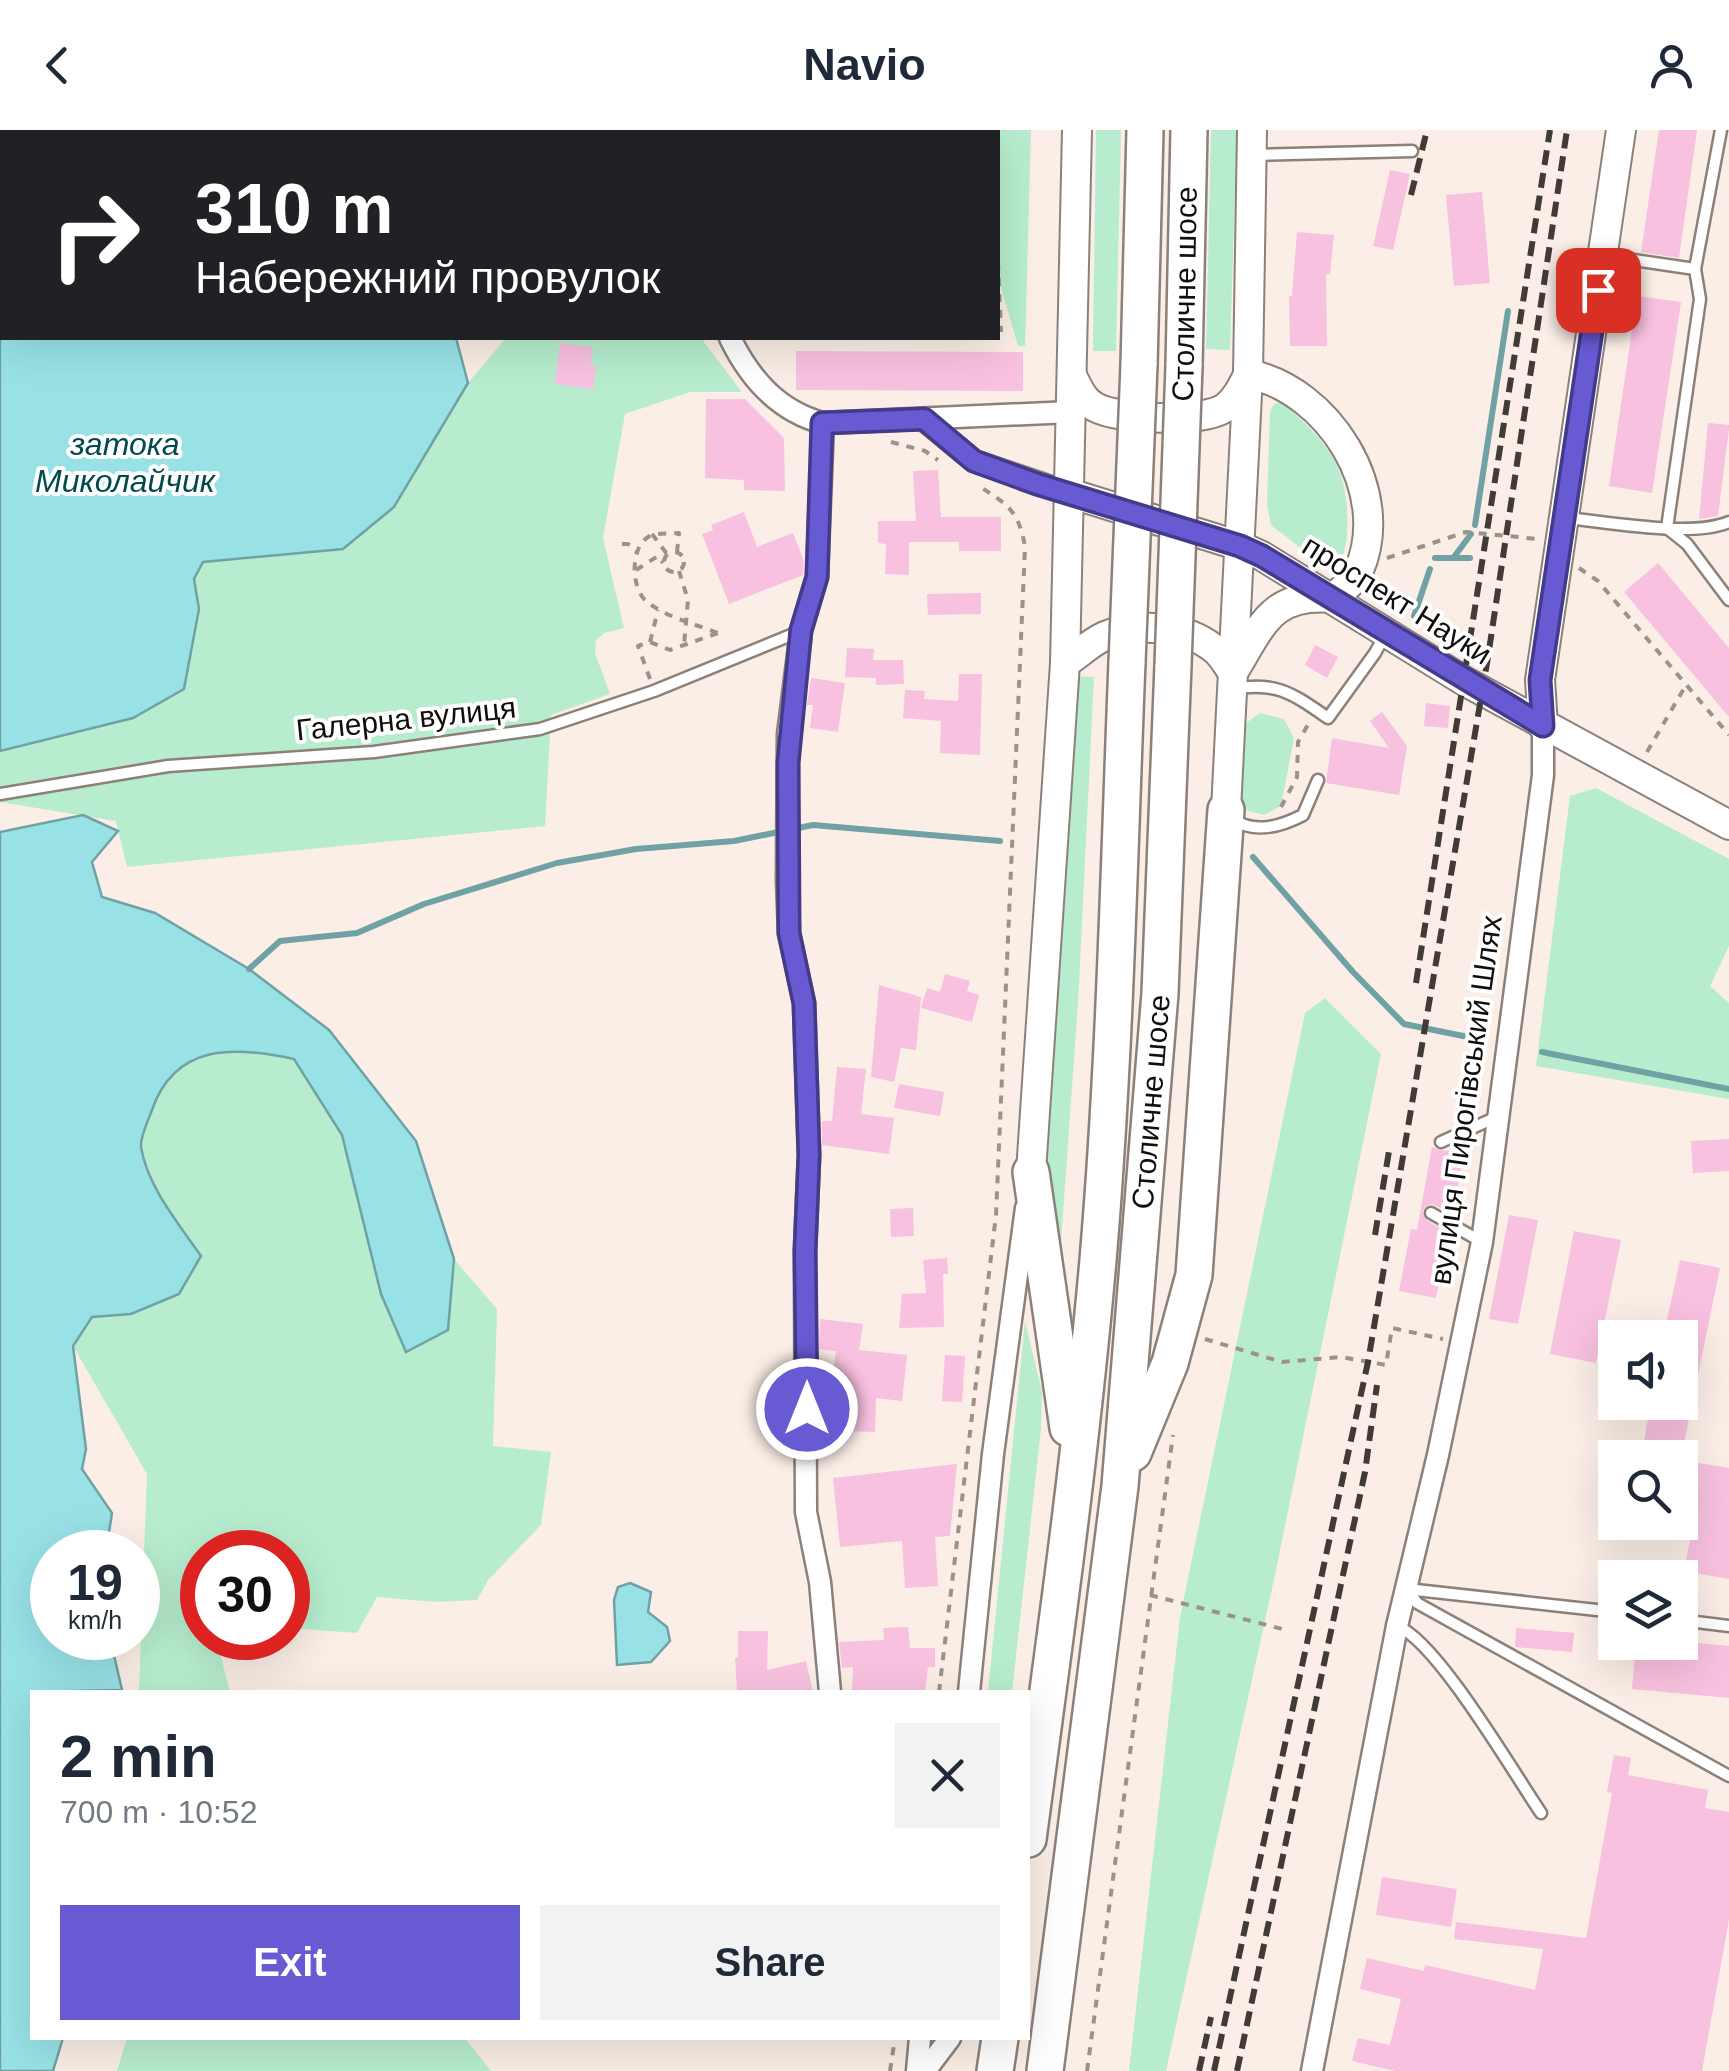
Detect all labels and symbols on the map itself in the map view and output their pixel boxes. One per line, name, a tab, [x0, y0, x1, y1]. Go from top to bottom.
street label: Столичне шосе	[1166, 186, 1203, 402]
pin	[1556, 248, 1641, 333]
water label: затока Миколайчик	[35, 426, 217, 499]
street label: проспект Науки	[1297, 528, 1498, 671]
street label: Галерна вулиця	[294, 691, 518, 746]
street label: вулиця Пирогівський Шлях	[1423, 913, 1508, 1287]
street label: Столичне шосе	[1126, 993, 1176, 1211]
position arrow	[755, 1357, 859, 1461]
speed limit sign: 30	[180, 1530, 310, 1660]

